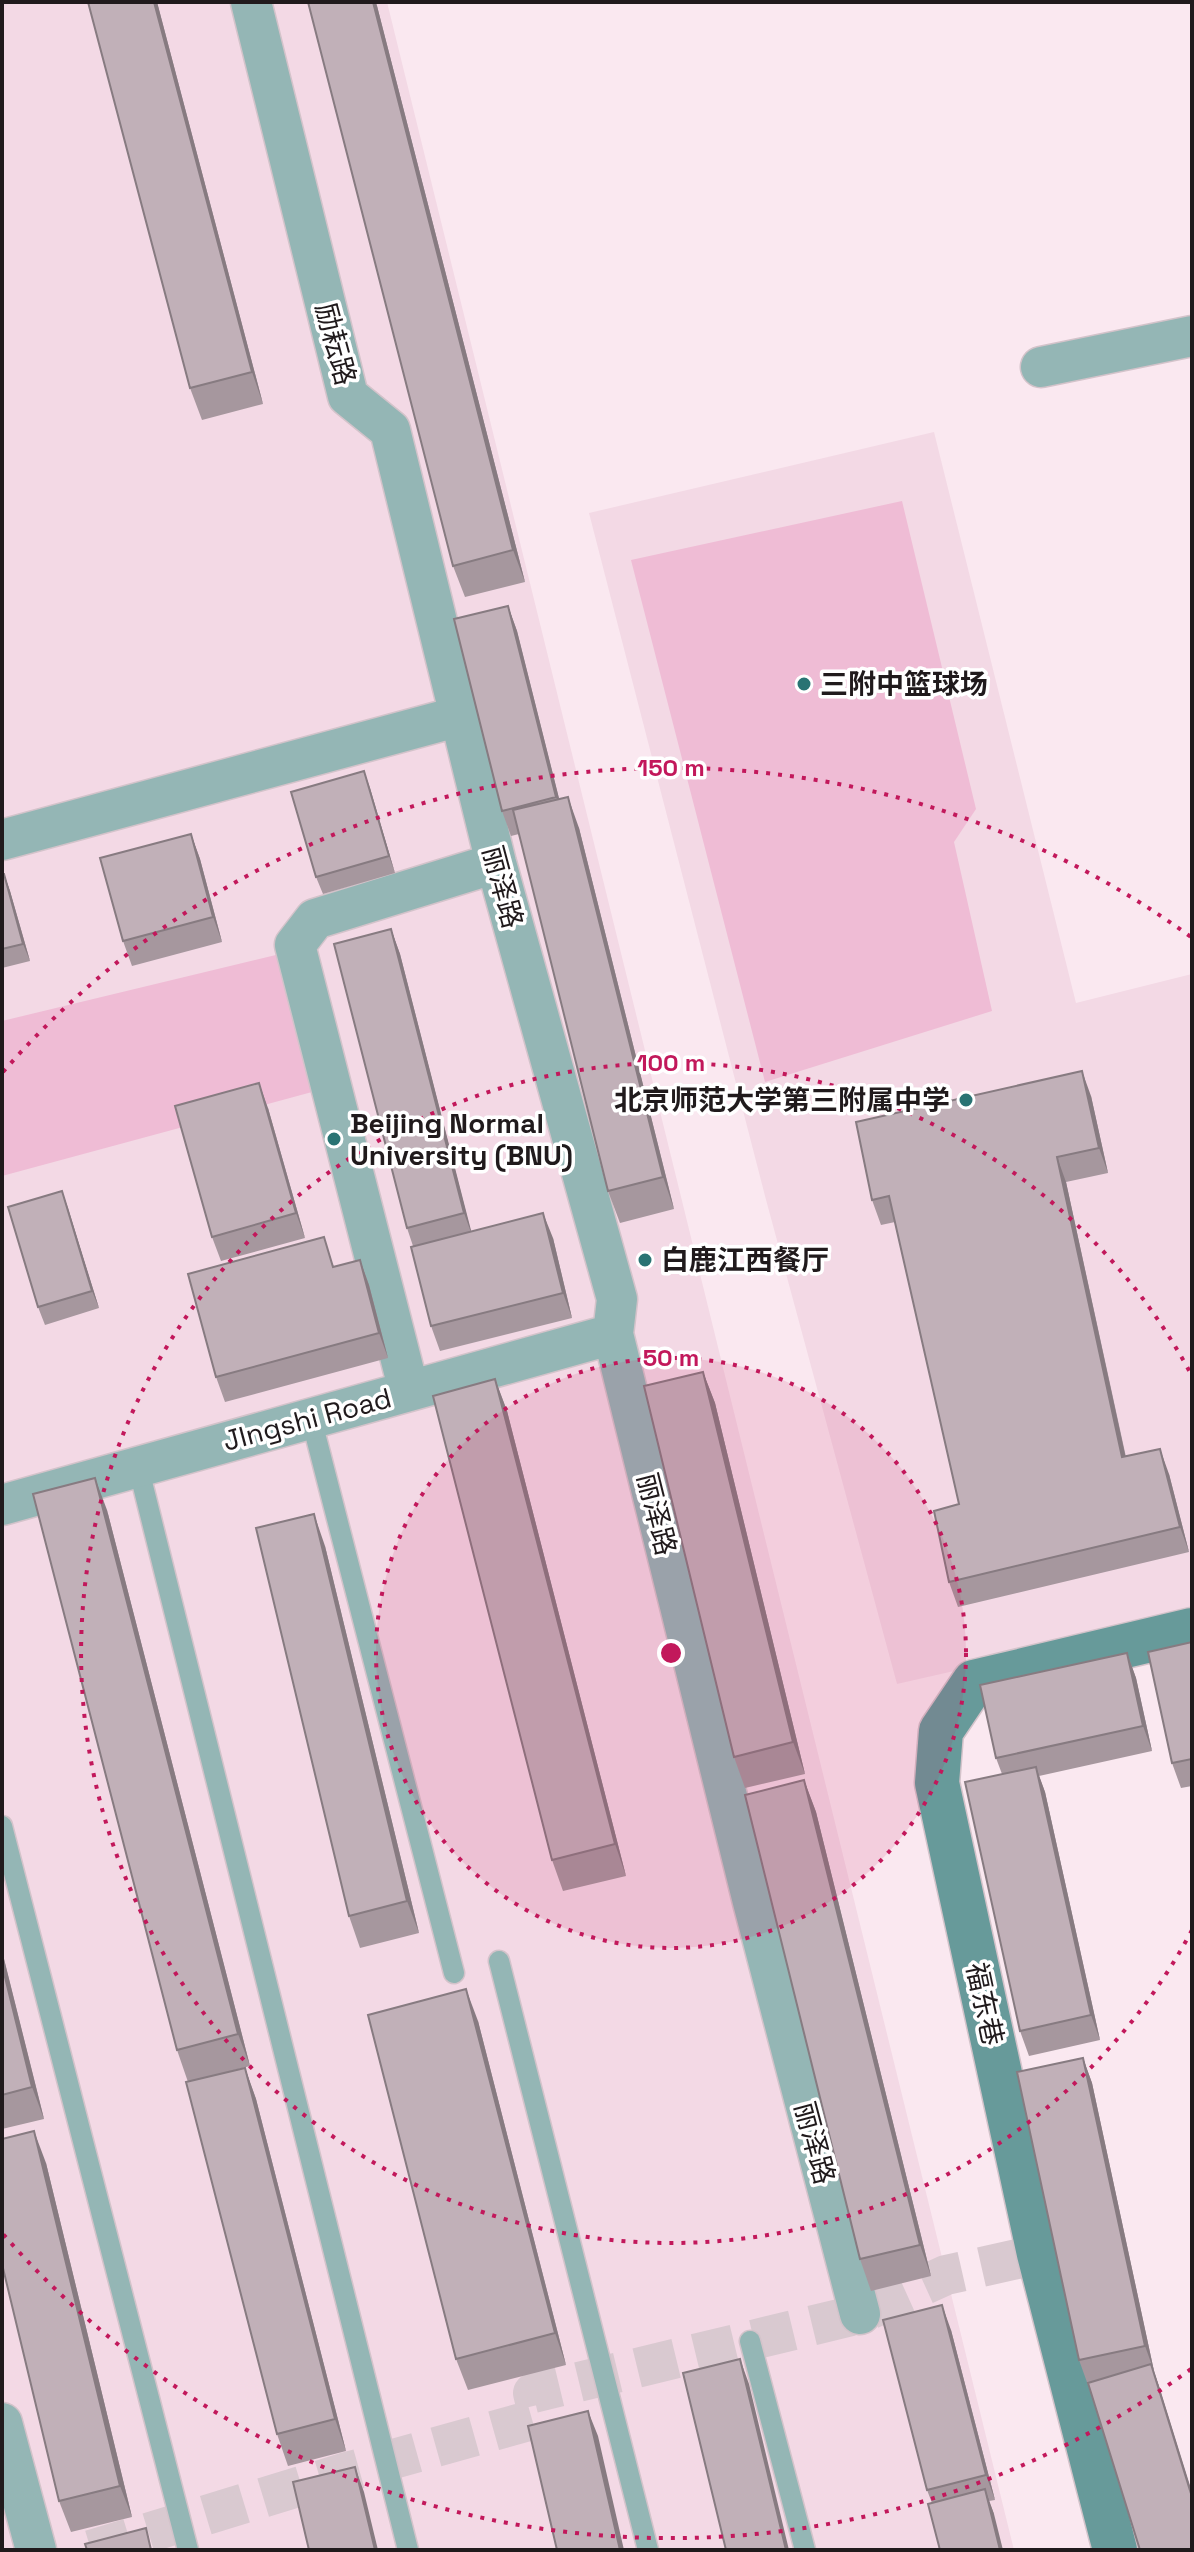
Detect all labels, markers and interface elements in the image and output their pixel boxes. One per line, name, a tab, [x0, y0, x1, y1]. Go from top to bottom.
street label: 励耘路	[308, 299, 364, 389]
place label: 三附中篮球场	[820, 666, 988, 702]
marker: 三附中篮球场	[795, 675, 813, 693]
text: 150 m	[637, 752, 705, 783]
street label: 丽泽路	[475, 842, 531, 932]
text: 100 m	[637, 1047, 705, 1078]
place label: 北京师范大学第三附属中学	[614, 1082, 950, 1118]
marker: 北京师范大学第三附属中学	[957, 1091, 975, 1109]
place label: Beijing Normal University (BNU)	[350, 1105, 573, 1173]
marker: Beijing Normal University (BNU)	[325, 1130, 343, 1148]
place label: 白鹿江西餐厅	[661, 1242, 829, 1278]
marker: 白鹿江西餐厅	[636, 1251, 654, 1269]
text: 50 m	[643, 1342, 699, 1373]
street label: JIngshi Road	[219, 1379, 395, 1459]
street label: 丽泽路	[629, 1469, 685, 1559]
centre of rings	[657, 1639, 685, 1667]
street label: 福东巷	[959, 1959, 1011, 2049]
street label: 丽泽路	[787, 2098, 843, 2188]

